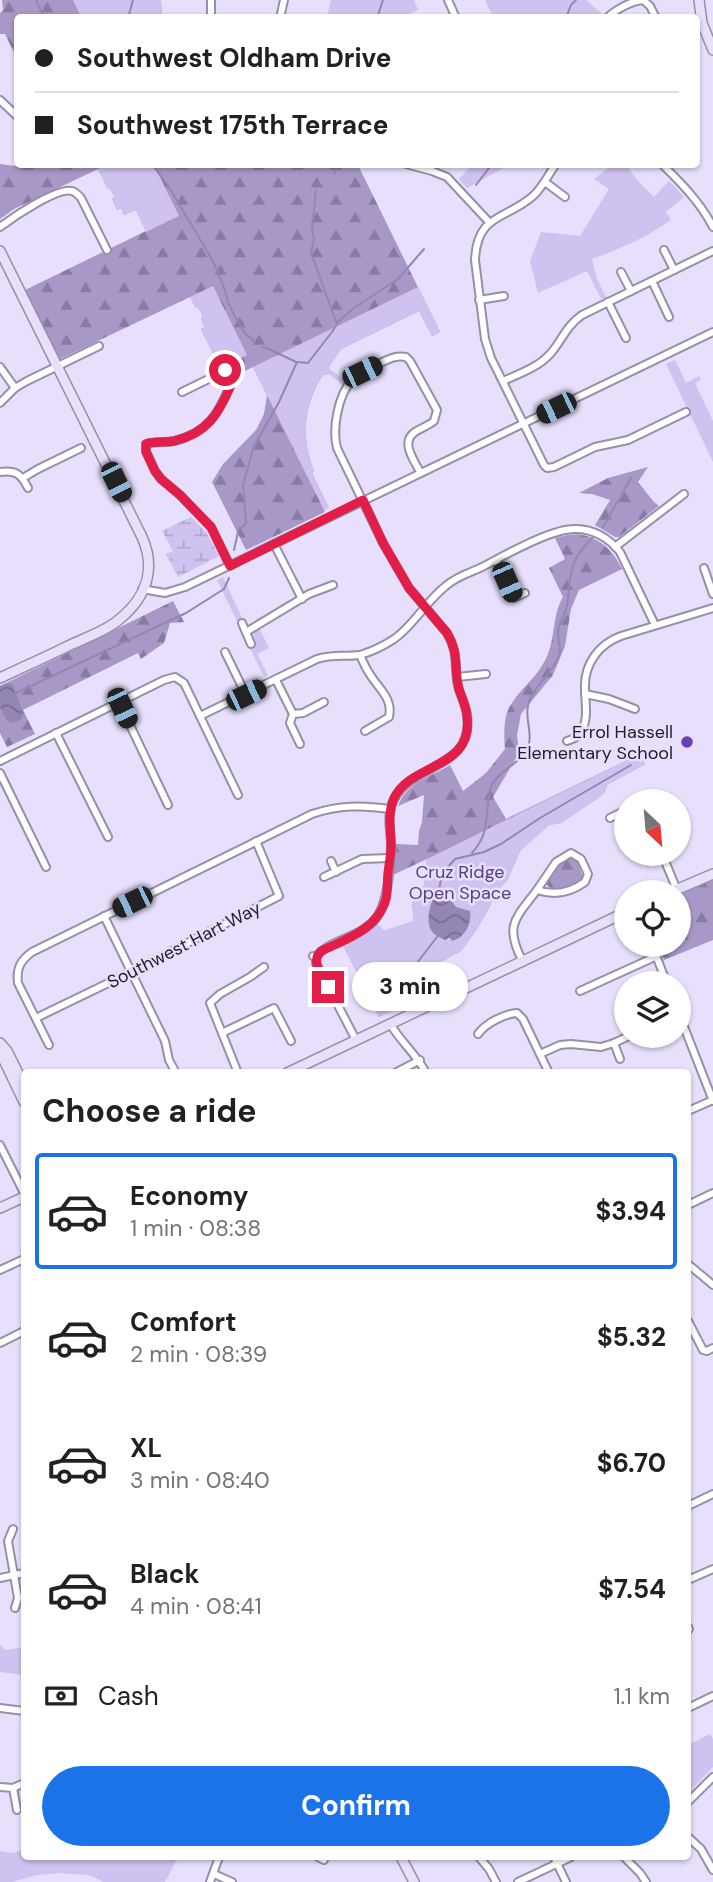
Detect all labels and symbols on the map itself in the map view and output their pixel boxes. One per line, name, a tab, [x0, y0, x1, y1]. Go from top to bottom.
car	[339, 353, 386, 391]
route start	[209, 354, 241, 386]
car	[533, 389, 580, 427]
car	[98, 459, 135, 505]
car	[489, 559, 526, 605]
car	[223, 676, 270, 714]
car	[104, 685, 141, 731]
place label: Errol Hassell Elementary School	[517, 720, 673, 765]
marker: Errol Hassell Elementary School	[679, 734, 695, 750]
north arrow	[614, 789, 691, 866]
park label: Cruz Ridge Open Space	[409, 860, 511, 905]
car	[109, 883, 156, 921]
street label: Southwest Hart Way	[103, 896, 265, 994]
callout: 3 min	[352, 962, 468, 1012]
route end	[312, 971, 344, 1003]

